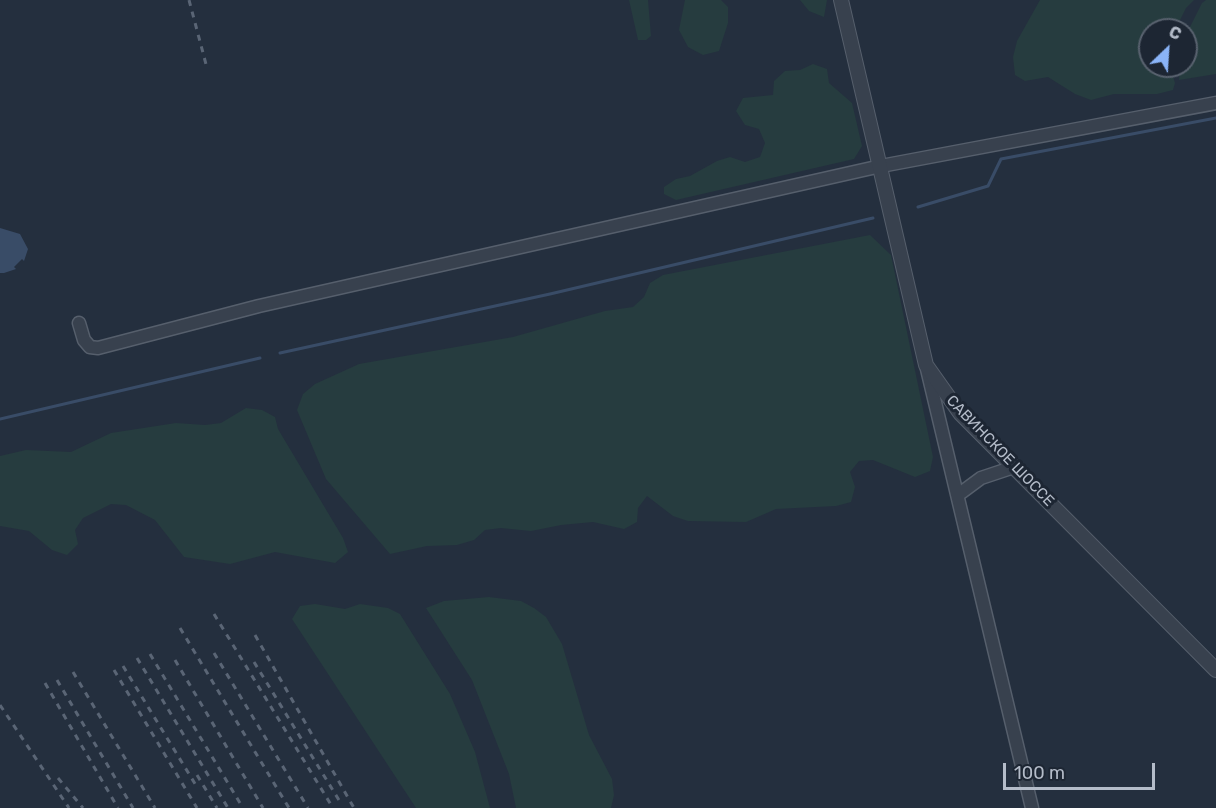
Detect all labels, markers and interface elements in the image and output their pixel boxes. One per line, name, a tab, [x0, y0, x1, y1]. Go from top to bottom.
north arrow	[1138, 18, 1198, 78]
text: С	[1166, 22, 1184, 44]
street label: САВИНСКОЕ ШОССЕ	[942, 392, 1058, 510]
scale bar	[1006, 751, 1158, 789]
text: 100 m	[1014, 762, 1065, 784]

